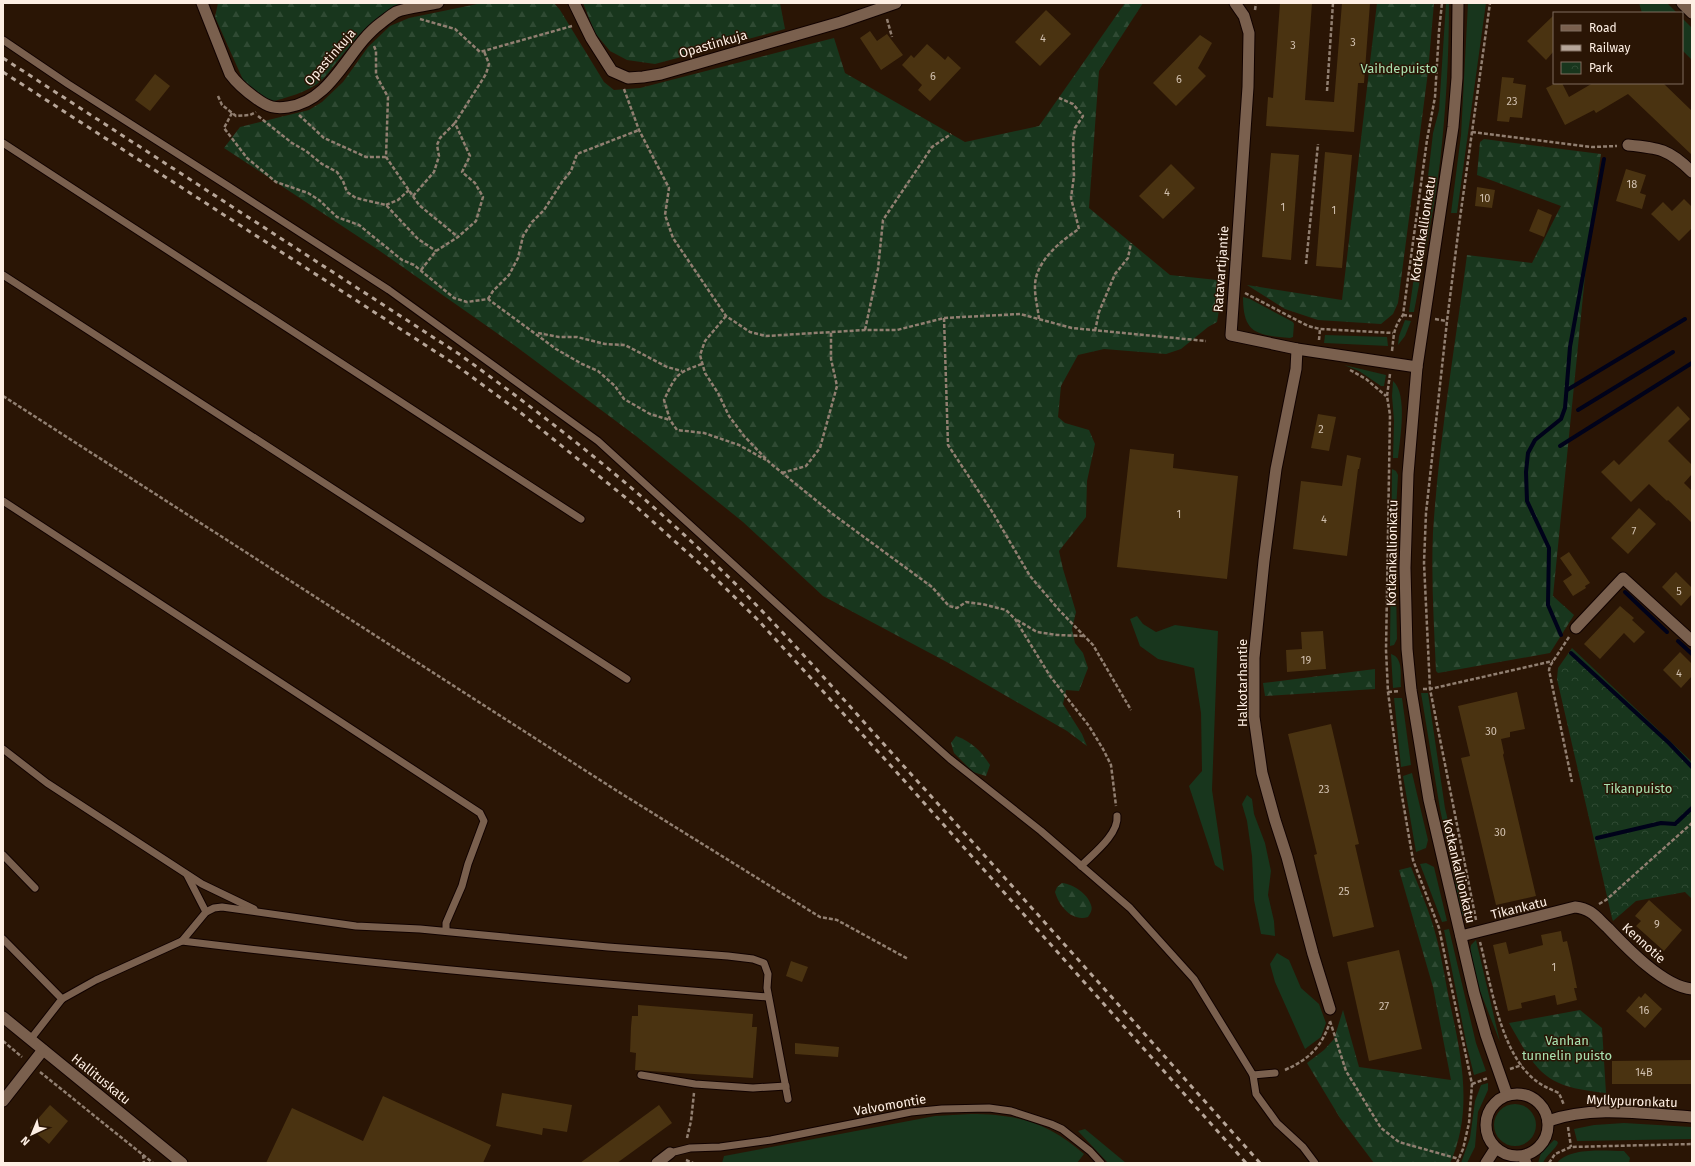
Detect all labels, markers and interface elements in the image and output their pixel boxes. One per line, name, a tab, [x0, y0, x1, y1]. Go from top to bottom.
legend	[1553, 12, 1683, 84]
text: Road	[1589, 21, 1617, 35]
street label: Opastinkuja	[301, 26, 359, 88]
street label: Opastinkuja	[677, 27, 749, 61]
house number: 4	[1040, 32, 1046, 45]
house number: 3	[1350, 36, 1356, 49]
house number: 3	[1290, 39, 1296, 52]
text: Railway	[1589, 41, 1630, 55]
park label: Vaihdepuisto	[1360, 61, 1438, 76]
text: Park	[1589, 61, 1613, 75]
house number: 6	[930, 70, 936, 83]
house number: 6	[1176, 73, 1182, 86]
house number: 23	[1507, 95, 1517, 108]
street label: Kotkankallionkatu	[1407, 175, 1439, 283]
house number: 18	[1627, 178, 1637, 191]
house number: 4	[1164, 186, 1170, 199]
house number: 10	[1480, 192, 1490, 205]
house number: 1	[1281, 201, 1285, 214]
house number: 1	[1332, 204, 1336, 217]
street label: Ratavartijantie	[1210, 225, 1232, 313]
house number: 2	[1318, 423, 1324, 436]
street label: Kotkankallionkatu	[1384, 500, 1400, 606]
house number: 1	[1177, 508, 1181, 521]
house number: 4	[1321, 513, 1327, 526]
house number: 7	[1632, 525, 1637, 538]
house number: 5	[1676, 585, 1682, 598]
street label: Halkotarhantie	[1235, 639, 1250, 727]
house number: 19	[1301, 654, 1311, 667]
house number: 4	[1676, 667, 1682, 680]
house number: 30	[1485, 725, 1497, 738]
park label: Tikanpuisto	[1604, 781, 1672, 796]
house number: 23	[1319, 783, 1329, 796]
street label: Kotkankallionkatu	[1440, 817, 1478, 925]
house number: 30	[1494, 826, 1506, 839]
house number: 25	[1339, 885, 1350, 898]
street label: Tikankatu	[1489, 894, 1549, 922]
house number: 9	[1654, 918, 1660, 931]
street label: Kennotie	[1619, 920, 1669, 966]
house number: 1	[1552, 961, 1556, 974]
house number: 27	[1379, 1000, 1389, 1013]
house number: 16	[1639, 1004, 1649, 1017]
park label: Vanhan tunnelin puisto	[1522, 1033, 1612, 1063]
street label: Hallituskatu	[69, 1051, 133, 1107]
house number: 14B	[1635, 1066, 1653, 1079]
street label: Valvomontie	[853, 1091, 927, 1119]
street label: Myllypuronkatu	[1586, 1092, 1678, 1110]
north arrow	[12, 1114, 52, 1154]
text: N	[18, 1134, 33, 1148]

